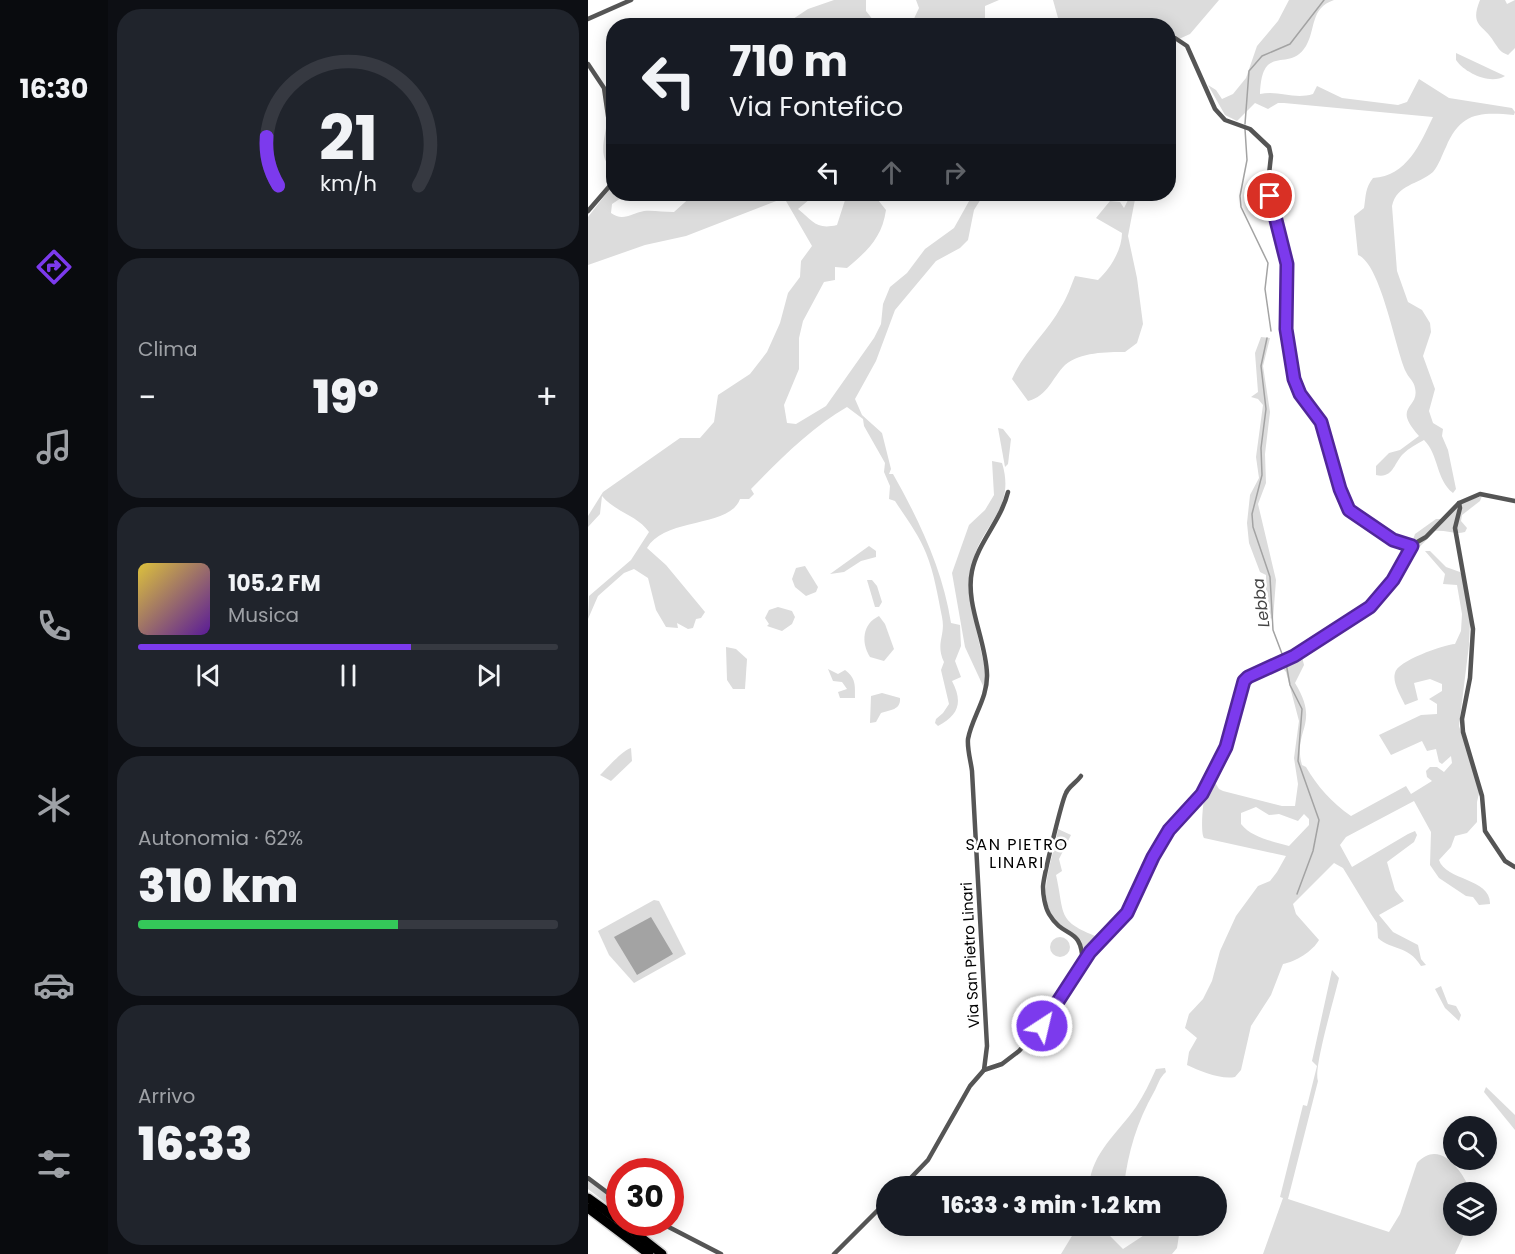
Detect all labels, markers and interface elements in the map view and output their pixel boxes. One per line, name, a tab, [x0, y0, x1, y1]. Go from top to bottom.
text: 710 m	[729, 32, 848, 91]
icon: left	[630, 42, 708, 120]
text: 16:30	[20, 70, 88, 107]
text: Via Fontefico	[729, 88, 903, 125]
text: 21	[318, 94, 378, 182]
icon: left	[812, 156, 845, 189]
icon: ahead	[875, 156, 908, 189]
icon: right	[938, 156, 971, 189]
text: km/h	[319, 168, 377, 199]
pin	[1244, 170, 1295, 221]
icon: arrive	[1253, 179, 1286, 212]
icon: directions	[33, 246, 75, 288]
text: Clima	[138, 335, 197, 363]
text: 19°	[313, 366, 379, 429]
text: −	[138, 374, 156, 421]
text: +	[535, 374, 558, 421]
icon: music	[33, 426, 75, 468]
text: 105.2 FM	[228, 568, 321, 599]
water label: Lebba	[1247, 577, 1275, 629]
text: Musica	[228, 601, 299, 629]
icon: phone	[33, 605, 75, 647]
icon: previous	[192, 659, 225, 692]
icon: pause	[332, 659, 365, 692]
icon: next	[472, 659, 505, 692]
icon: climate	[33, 784, 75, 826]
text: Autonomia · 62%	[138, 824, 303, 852]
district label: SAN PIETRO LINARI	[965, 833, 1069, 874]
text: 310 km	[138, 855, 298, 918]
street label: Via San Pietro Linari	[956, 882, 984, 1028]
icon: car	[33, 964, 75, 1006]
position arrow	[1010, 994, 1074, 1058]
text: Arrivo	[138, 1082, 195, 1110]
text: 16:33	[138, 1113, 252, 1176]
map controls	[1443, 1116, 1497, 1236]
button: search	[1443, 1116, 1497, 1170]
icon: filters	[33, 1143, 75, 1185]
speed limit sign: 30	[606, 1158, 684, 1236]
button: layers	[1443, 1182, 1497, 1236]
text: 16:33 · 3 min · 1.2 km	[942, 1190, 1161, 1221]

